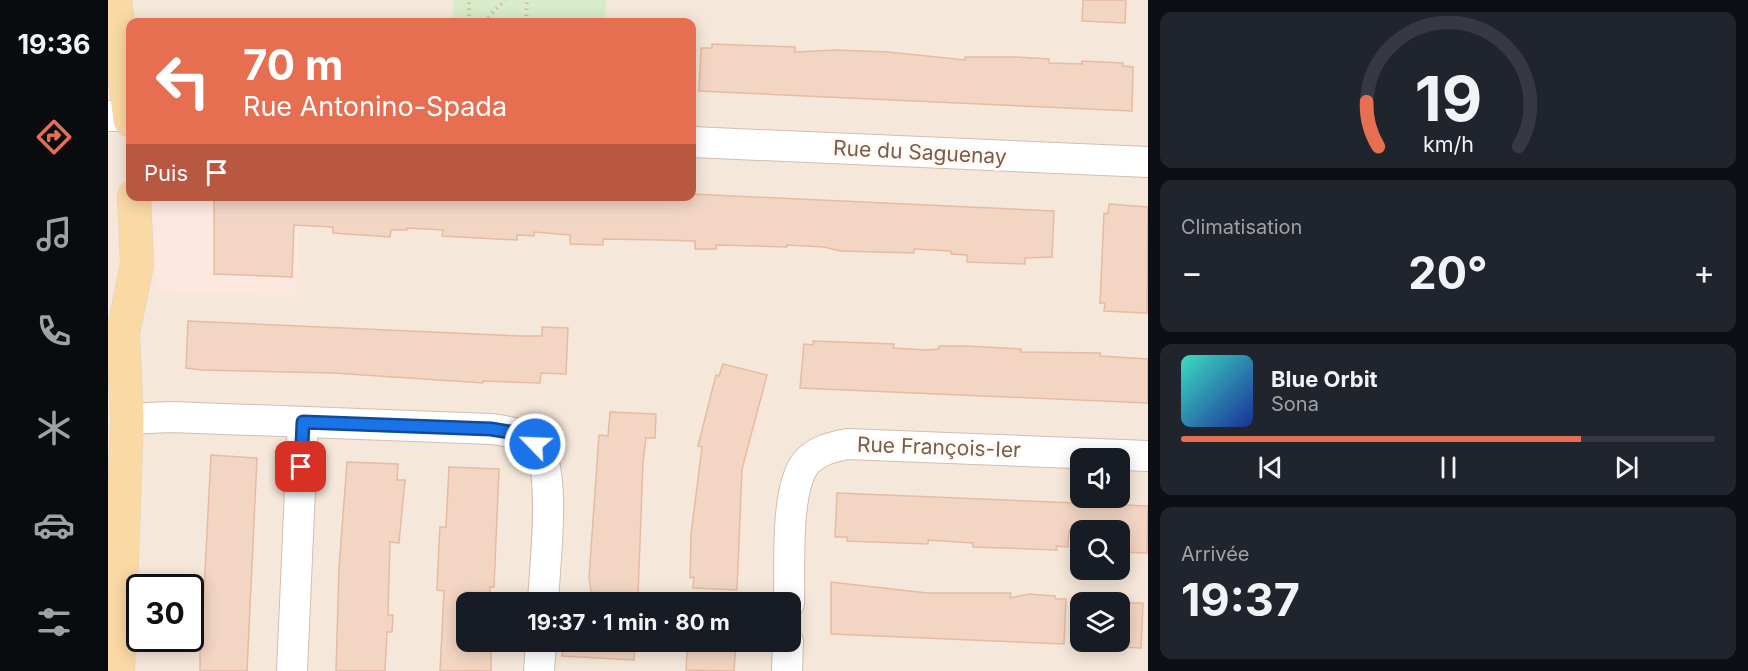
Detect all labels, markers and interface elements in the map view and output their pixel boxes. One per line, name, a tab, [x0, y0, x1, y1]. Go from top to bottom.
text: 19:36	[17, 28, 91, 61]
text: 70 m	[243, 39, 343, 90]
icon: left	[144, 42, 222, 120]
text: 19	[1414, 61, 1482, 136]
text: Rue Antonino-Spada	[243, 90, 507, 123]
icon: directions	[33, 116, 75, 158]
text: km/h	[1423, 131, 1473, 157]
street label: Rue du Saguenay	[833, 135, 1008, 169]
icon: arrive	[200, 156, 233, 189]
text: Puis	[144, 160, 188, 186]
icon: music	[33, 213, 75, 255]
text: Climatisation	[1181, 215, 1302, 239]
text: 20°	[1408, 245, 1488, 300]
text: −	[1181, 252, 1203, 292]
text: +	[1693, 252, 1715, 292]
icon: phone	[33, 310, 75, 352]
text: Blue Orbit	[1271, 366, 1378, 392]
text: Sona	[1271, 392, 1319, 416]
icon: climate	[33, 407, 75, 449]
position arrow	[503, 412, 567, 476]
street label: Rue François-Ier	[857, 432, 1022, 462]
pin	[275, 441, 326, 492]
map controls	[1070, 448, 1130, 652]
button: sound	[1070, 448, 1130, 508]
icon: arrive	[284, 450, 317, 483]
icon: previous	[1254, 451, 1287, 484]
icon: pause	[1432, 451, 1465, 484]
icon: next	[1610, 451, 1643, 484]
icon: car	[33, 504, 75, 546]
button: search	[1070, 520, 1130, 580]
text: Arrivée	[1181, 542, 1250, 566]
text: 19:37	[1181, 572, 1300, 627]
speed limit sign: 30	[126, 574, 204, 652]
button: layers	[1070, 592, 1130, 652]
icon: filters	[33, 601, 75, 643]
text: 19:37 · 1 min · 80 m	[527, 609, 730, 635]

